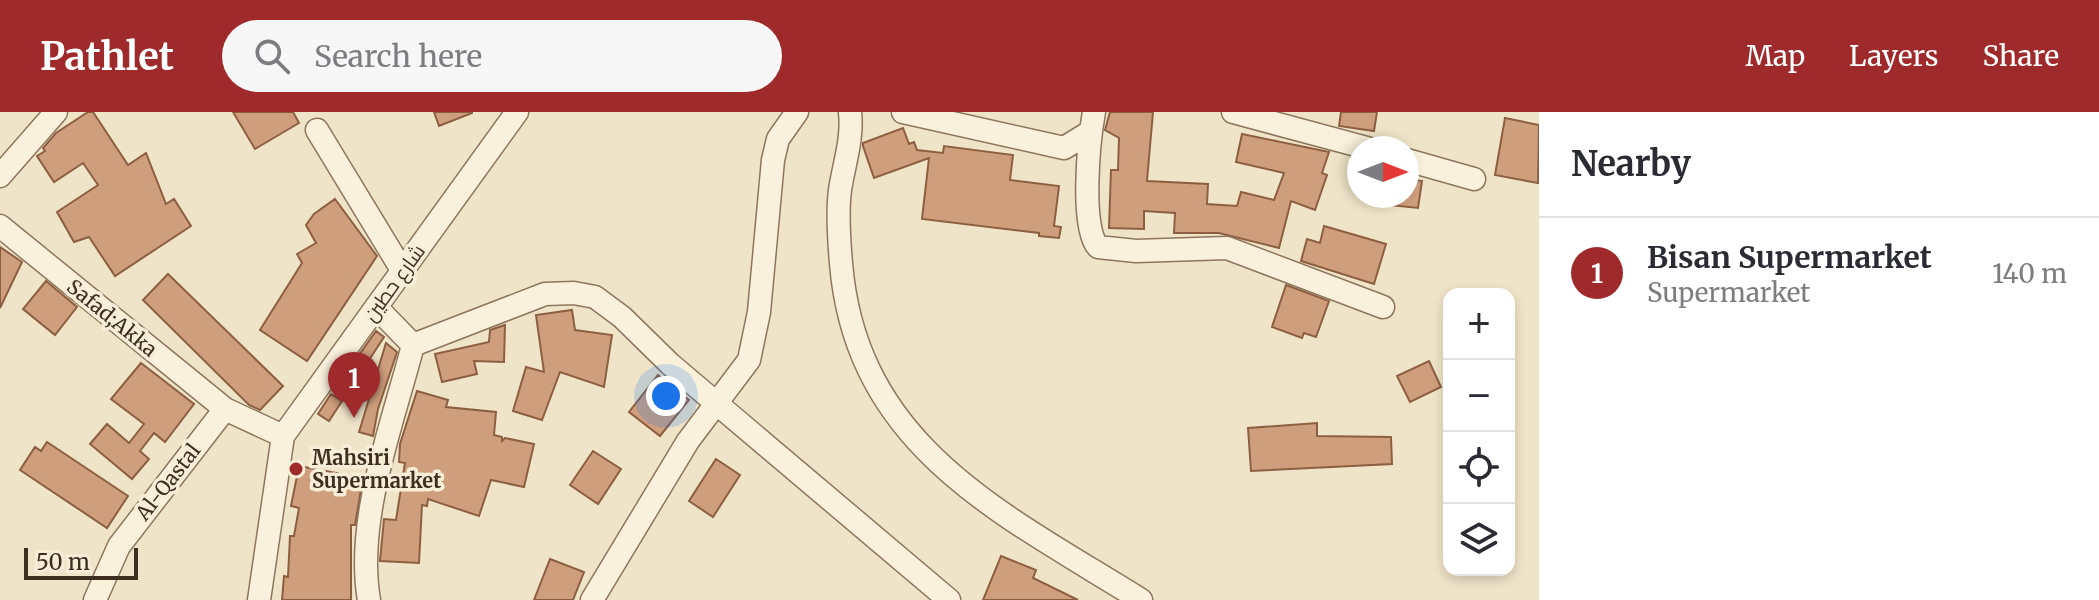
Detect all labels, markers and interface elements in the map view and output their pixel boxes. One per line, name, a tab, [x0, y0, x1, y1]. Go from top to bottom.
search box	[222, 20, 782, 92]
text: Pathlet	[40, 33, 174, 80]
icon: search	[250, 34, 294, 78]
text: Search here	[314, 37, 482, 75]
text: Map	[1745, 38, 1805, 74]
text: Layers	[1849, 38, 1938, 74]
text: Share	[1982, 38, 2059, 74]
north arrow	[1347, 136, 1419, 208]
text: Nearby	[1571, 143, 1691, 185]
text: Bisan Supermarket	[1647, 238, 1932, 276]
street label: شارع حطين	[357, 239, 432, 327]
text: 1	[1591, 257, 1603, 290]
text: 140 m	[1992, 257, 2067, 290]
street label: Safad;Akka	[62, 274, 163, 363]
text: Supermarket	[1647, 276, 1811, 309]
map controls	[1443, 288, 1515, 576]
button: +	[1443, 288, 1515, 360]
pin: 1	[328, 352, 380, 418]
button: −	[1443, 360, 1515, 432]
your location	[646, 376, 686, 416]
button: locate	[1443, 432, 1515, 504]
street label: Al-Qastal	[129, 438, 205, 526]
place label: Mahsiri Supermarket	[312, 445, 441, 493]
marker: Mahsiri Supermarket	[287, 460, 305, 478]
button: layers	[1443, 504, 1515, 576]
scale bar	[24, 544, 138, 580]
text: 50 m	[36, 548, 90, 576]

